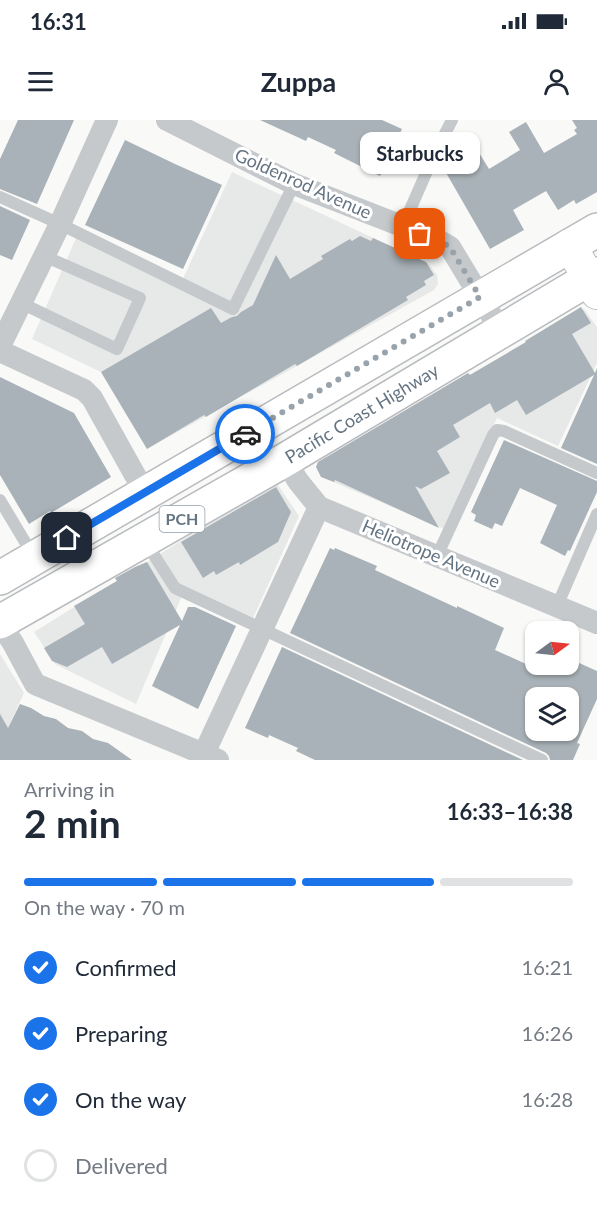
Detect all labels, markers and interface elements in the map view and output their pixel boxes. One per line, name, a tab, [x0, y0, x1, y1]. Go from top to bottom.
text: 16:31	[30, 8, 87, 35]
icon: menu	[24, 65, 57, 98]
text: Zuppa	[261, 65, 336, 98]
icon: person	[540, 65, 573, 98]
callout: Starbucks	[360, 132, 480, 174]
text: Starbucks	[376, 141, 464, 165]
street label: Goldenrod Avenue	[232, 143, 375, 223]
pin	[394, 208, 445, 259]
icon: bag	[403, 217, 436, 250]
street label: Pacific Coast Highway	[281, 358, 443, 468]
courier	[215, 404, 275, 464]
icon: car	[229, 418, 262, 451]
road number: PCH	[160, 506, 204, 532]
pin	[41, 512, 92, 563]
street label: Heliotrope Avenue	[359, 514, 504, 592]
icon: home	[50, 521, 83, 554]
north arrow	[525, 621, 579, 675]
map controls	[525, 621, 579, 741]
button: layers	[525, 687, 579, 741]
text: Arriving in	[24, 777, 115, 801]
text: 16:33–16:38	[447, 798, 573, 825]
text: 2 min	[24, 800, 121, 846]
text: On the way · 70 m	[24, 895, 185, 919]
icon: check	[24, 951, 57, 984]
text: Confirmed	[75, 954, 177, 981]
text: 16:21	[522, 955, 573, 979]
icon: check	[24, 1017, 57, 1050]
text: Preparing	[75, 1020, 167, 1047]
text: 16:26	[522, 1021, 573, 1045]
icon: check	[24, 1083, 57, 1116]
text: On the way	[75, 1086, 186, 1113]
text: 16:28	[522, 1087, 573, 1111]
text: Delivered	[75, 1152, 168, 1179]

